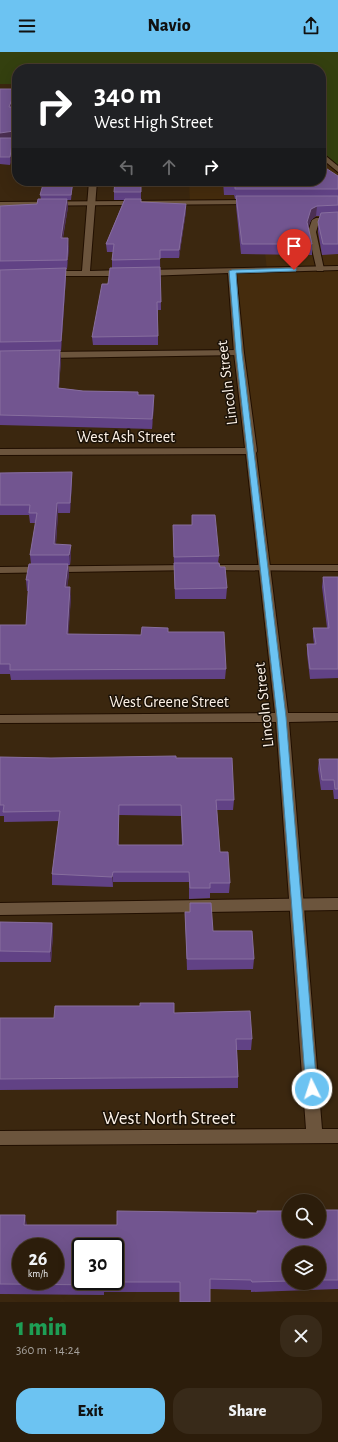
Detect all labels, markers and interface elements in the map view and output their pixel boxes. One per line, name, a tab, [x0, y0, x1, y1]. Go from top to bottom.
icon: menu	[16, 15, 38, 37]
icon: share	[300, 15, 322, 37]
text: Navio	[147, 17, 191, 35]
icon: right	[28, 80, 80, 132]
text: 340 m	[94, 81, 162, 109]
text: West High Street	[94, 114, 213, 132]
icon: left	[116, 156, 138, 178]
icon: ahead	[158, 156, 180, 178]
icon: right	[200, 156, 222, 178]
pin	[277, 229, 311, 270]
icon: arrive	[283, 235, 305, 257]
street label: Lincoln Street	[214, 340, 240, 426]
street label: West Ash Street	[77, 429, 175, 445]
street label: Lincoln Street	[252, 662, 276, 748]
street label: West Greene Street	[109, 694, 229, 710]
position arrow	[291, 1068, 333, 1110]
street label: West North Street	[103, 1109, 235, 1128]
map controls	[282, 1194, 326, 1290]
button: search	[282, 1194, 326, 1238]
speed limit sign: 30	[72, 1238, 124, 1290]
button: layers	[282, 1246, 326, 1290]
text: 26	[28, 1249, 48, 1269]
text: km/h	[28, 1269, 48, 1279]
button: close	[280, 1315, 322, 1357]
text: 1 min	[16, 1316, 67, 1340]
text: 360 m · 14:24	[16, 1344, 80, 1357]
button: Exit	[16, 1388, 165, 1434]
button: Share	[173, 1388, 322, 1434]

